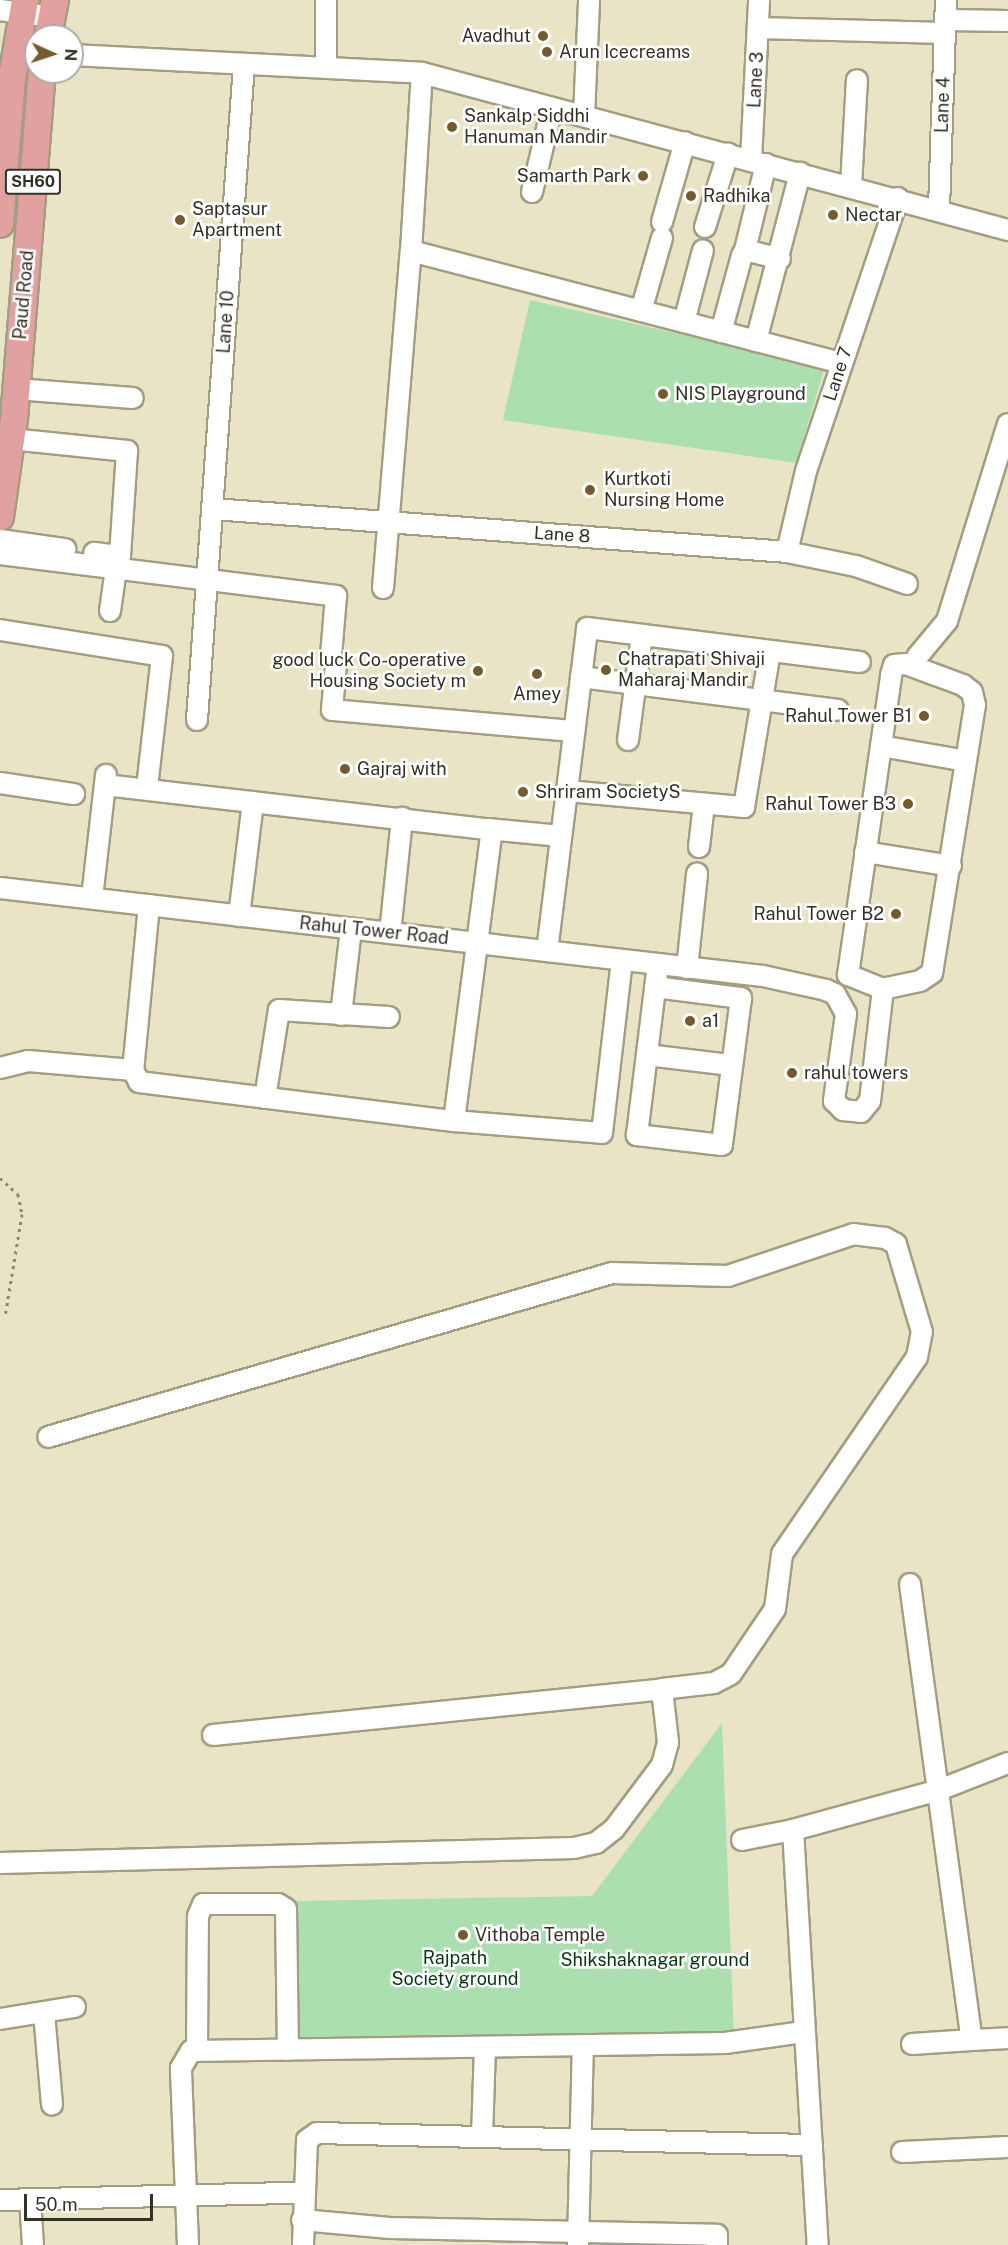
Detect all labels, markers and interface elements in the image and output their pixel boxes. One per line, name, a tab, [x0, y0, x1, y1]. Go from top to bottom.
north arrow	[24, 24, 84, 84]
place label: Avadhut	[462, 25, 531, 47]
marker: Avadhut	[536, 29, 550, 43]
place label: Arun Icecreams	[559, 41, 690, 63]
marker: Arun Icecreams	[540, 45, 554, 59]
text: N	[61, 48, 80, 62]
street label: Lane 3	[744, 51, 768, 109]
street label: Lane 4	[931, 76, 955, 134]
place label: Sankalp Siddhi Hanuman Mandir	[464, 106, 608, 148]
marker: Sankalp Siddhi Hanuman Mandir	[445, 120, 459, 134]
place label: Samarth Park	[517, 165, 631, 187]
road number: SH60	[4, 169, 62, 195]
marker: Samarth Park	[636, 169, 650, 183]
place label: Radhika	[703, 185, 771, 207]
marker: Radhika	[684, 189, 698, 203]
place label: Saptasur Apartment	[192, 199, 282, 242]
place label: Nectar	[845, 204, 902, 226]
marker: Nectar	[826, 208, 840, 222]
marker: Saptasur Apartment	[173, 213, 187, 227]
street label: Paud Road	[9, 250, 39, 340]
street label: Lane 10	[213, 290, 239, 354]
street label: Lane 7	[819, 344, 857, 404]
place label: NIS Playground	[675, 383, 806, 405]
marker: NIS Playground	[656, 387, 670, 401]
place label: Kurtkoti Nursing Home	[604, 469, 724, 512]
marker: Kurtkoti Nursing Home	[581, 481, 599, 499]
street label: Lane 8	[533, 522, 591, 548]
place label: Chatrapati Shivaji Maharaj Mandir	[618, 649, 765, 692]
place label: good luck Co-operative Housing Society m	[272, 650, 466, 692]
marker: Chatrapati Shivaji Maharaj Mandir	[599, 663, 613, 677]
marker: good luck Co-operative Housing Society m	[471, 664, 485, 678]
marker: Amey	[530, 667, 544, 681]
place label: Amey	[513, 683, 561, 705]
place label: Rahul Tower B1	[785, 705, 912, 727]
marker: Rahul Tower B1	[917, 709, 931, 723]
place label: Gajraj with	[357, 758, 447, 780]
marker: Gajraj with	[338, 762, 352, 776]
place label: Shriram SocietyS	[535, 781, 680, 803]
marker: Shriram SocietyS	[516, 785, 530, 799]
place label: Rahul Tower B3	[765, 793, 896, 815]
marker: Rahul Tower B3	[901, 797, 915, 811]
place label: Rahul Tower B2	[754, 903, 884, 925]
marker: Rahul Tower B2	[889, 907, 903, 921]
street label: Rahul Tower Road	[298, 912, 450, 950]
place label: a1	[702, 1010, 719, 1032]
marker: a1	[683, 1014, 697, 1028]
place label: rahul towers	[804, 1062, 908, 1084]
marker: rahul towers	[785, 1066, 799, 1080]
place label: Vithoba Temple	[475, 1924, 605, 1946]
marker: Vithoba Temple	[456, 1928, 470, 1942]
park label: Rajpath Society ground	[391, 1948, 519, 1990]
park label: Shikshaknagar ground	[561, 1949, 749, 1971]
scale bar	[27, 2182, 156, 2220]
text: 50 m	[35, 2194, 78, 2215]

